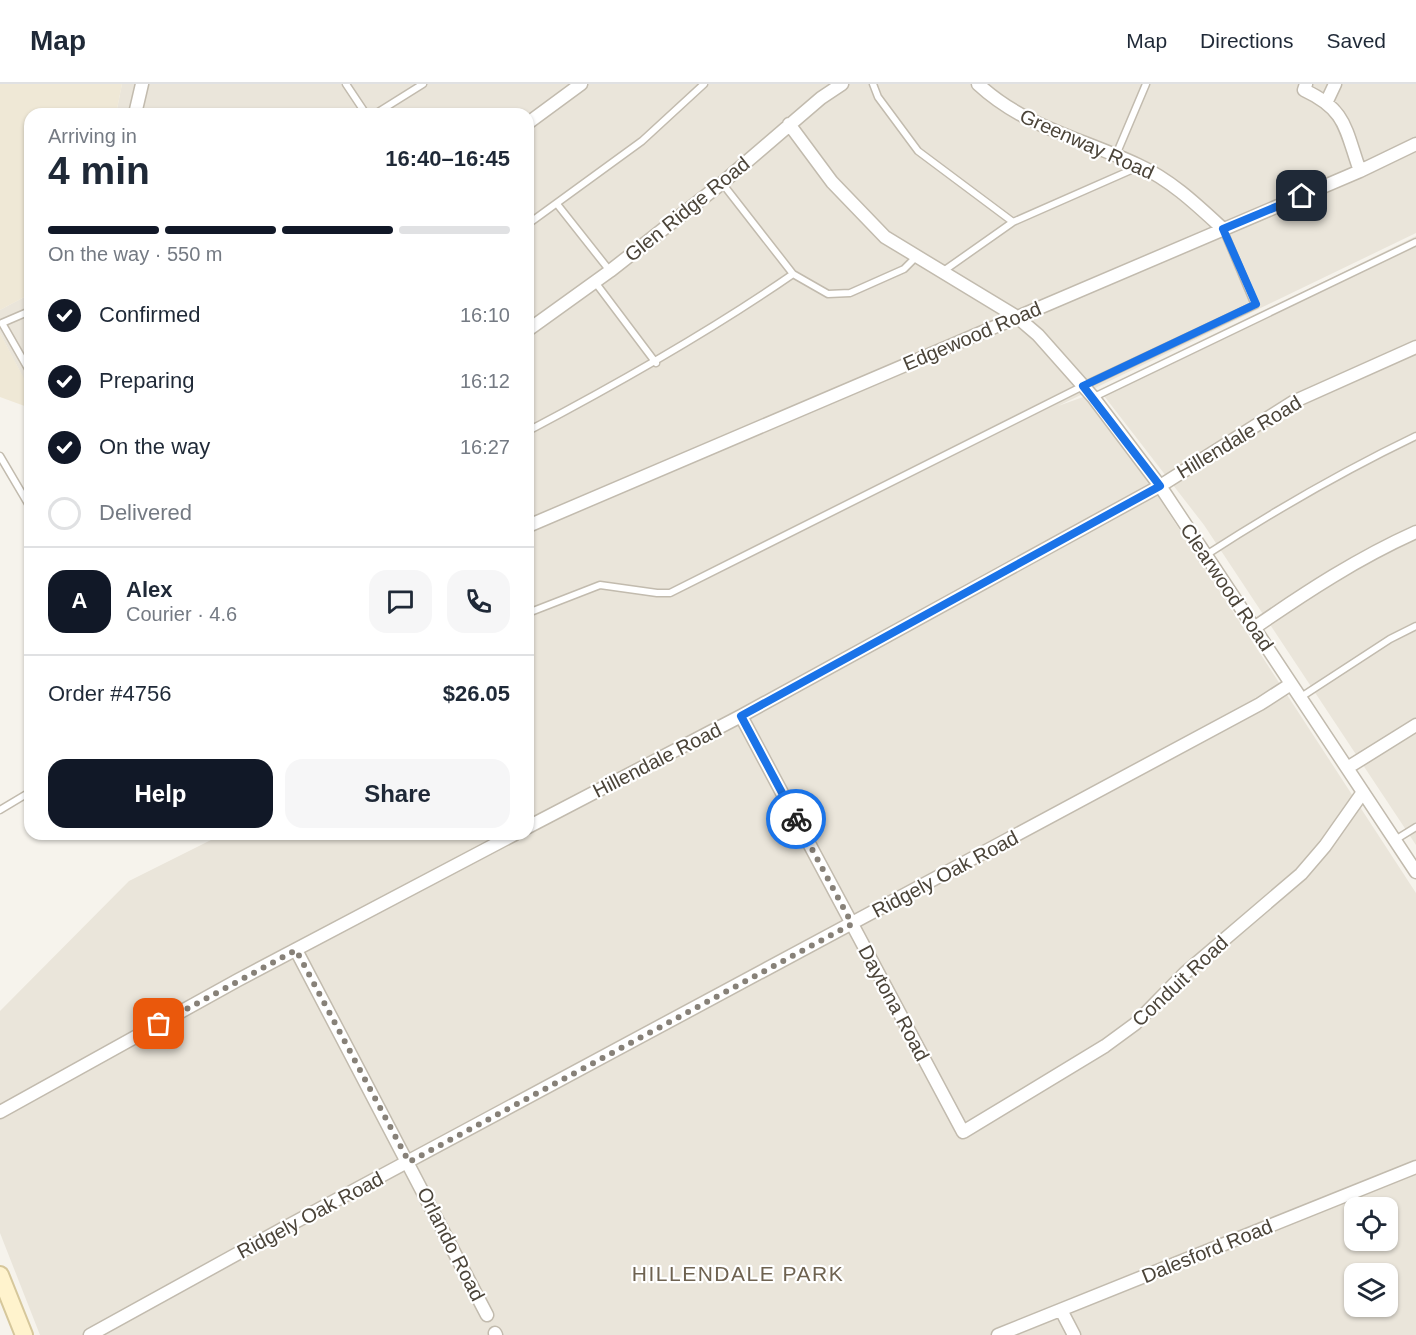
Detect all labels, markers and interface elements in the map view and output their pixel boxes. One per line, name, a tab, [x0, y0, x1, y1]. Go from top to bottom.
text: Map	[30, 25, 86, 56]
text: Map	[1126, 29, 1167, 52]
text: Directions	[1200, 29, 1293, 52]
text: Saved	[1326, 29, 1386, 52]
street label: Greenway Road	[1017, 105, 1157, 183]
text: Arriving in	[48, 125, 137, 147]
text: 16:40–16:45	[385, 146, 510, 171]
text: 4 min	[48, 149, 150, 192]
street label: Glen Ridge Road	[620, 152, 754, 266]
pin	[1276, 170, 1327, 221]
icon: home	[1285, 179, 1318, 212]
text: On the way · 550 m	[48, 243, 223, 265]
street label: Edgewood Road	[900, 297, 1044, 375]
icon: check	[48, 299, 81, 332]
text: Confirmed	[99, 302, 200, 327]
text: 16:10	[460, 304, 510, 326]
icon: check	[48, 365, 81, 398]
text: Preparing	[99, 368, 194, 393]
text: 16:12	[460, 370, 510, 392]
street label: Hillendale Road	[1173, 391, 1305, 483]
icon: check	[48, 431, 81, 464]
text: On the way	[99, 434, 210, 459]
text: 16:27	[460, 436, 510, 458]
text: Delivered	[99, 500, 192, 525]
street label: Clearwood Road	[1176, 519, 1278, 655]
button: chat	[369, 570, 432, 633]
button: phone	[447, 570, 510, 633]
text: Alex	[126, 577, 172, 602]
text: A	[72, 588, 87, 613]
text: Courier · 4.6	[126, 603, 237, 625]
text: Order #4756	[48, 681, 172, 706]
text: $26.05	[443, 681, 510, 706]
street label: Hillendale Road	[589, 718, 725, 802]
button: Help	[48, 759, 273, 828]
button: Share	[285, 759, 510, 828]
courier	[766, 789, 826, 849]
icon: bike	[780, 803, 813, 836]
street label: Ridgely Oak Road	[868, 826, 1022, 922]
street label: Conduit Road	[1128, 931, 1232, 1031]
street label: Daytona Road	[854, 941, 934, 1065]
pin	[133, 998, 184, 1049]
icon: bag	[142, 1007, 175, 1040]
street label: Ridgely Oak Road	[233, 1167, 387, 1263]
street label: Orlando Road	[413, 1184, 489, 1304]
map controls	[1344, 1197, 1398, 1317]
button: locate	[1344, 1197, 1398, 1251]
street label: Dalesford Road	[1138, 1215, 1276, 1287]
district label: HILLENDALE PARK	[632, 1262, 844, 1285]
button: layers	[1344, 1263, 1398, 1317]

